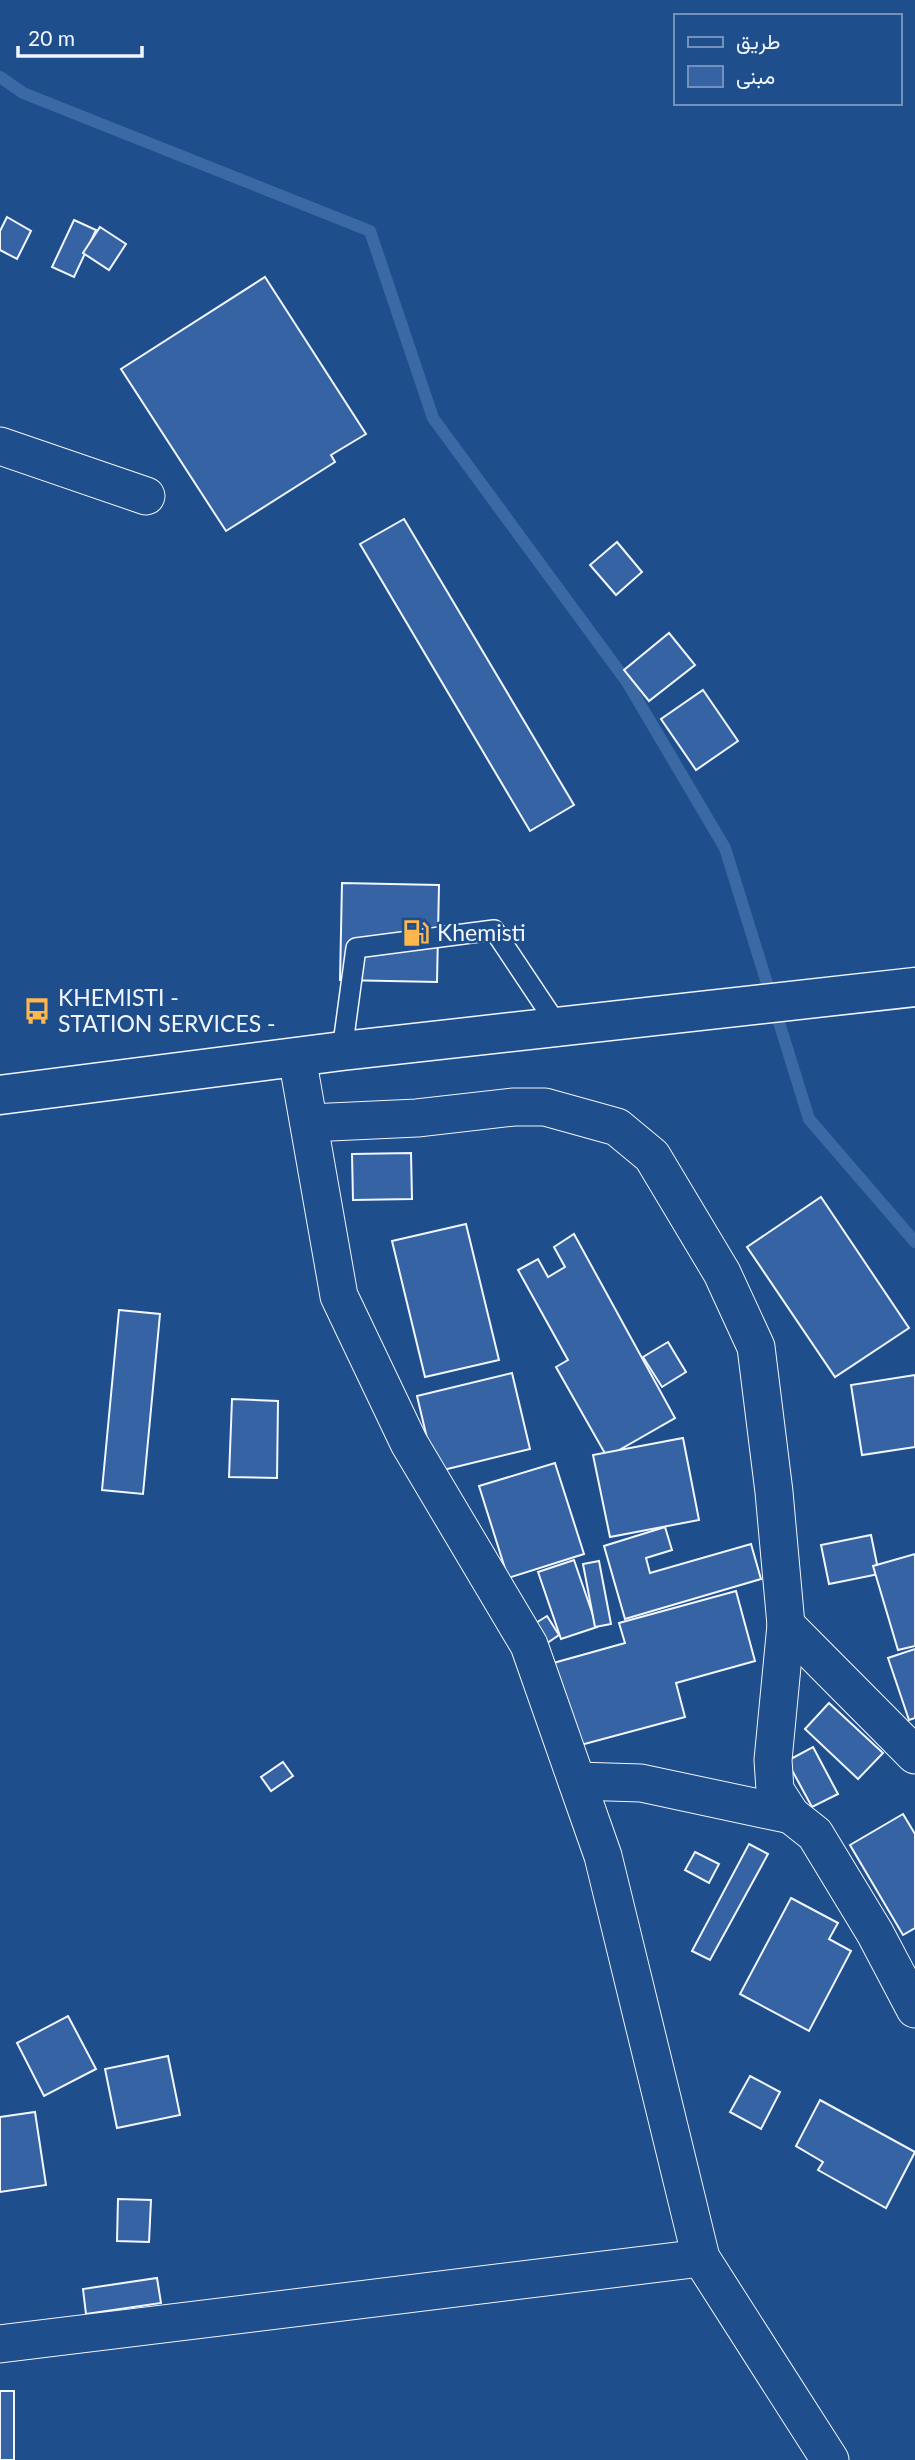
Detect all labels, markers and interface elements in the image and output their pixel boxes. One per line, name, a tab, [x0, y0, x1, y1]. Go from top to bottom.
scale bar	[18, 14, 142, 58]
legend	[674, 14, 901, 105]
text: 20 m	[28, 25, 75, 50]
text: طريق	[736, 28, 781, 55]
text: مبنى	[736, 63, 775, 89]
fuel station icon: Khemisti	[401, 918, 431, 948]
place label: Khemisti	[437, 918, 526, 946]
place label: KHEMISTI - STATION SERVICES -	[58, 983, 276, 1037]
bus stop icon: KHEMISTI - STATION SERVICES -	[22, 996, 52, 1026]

